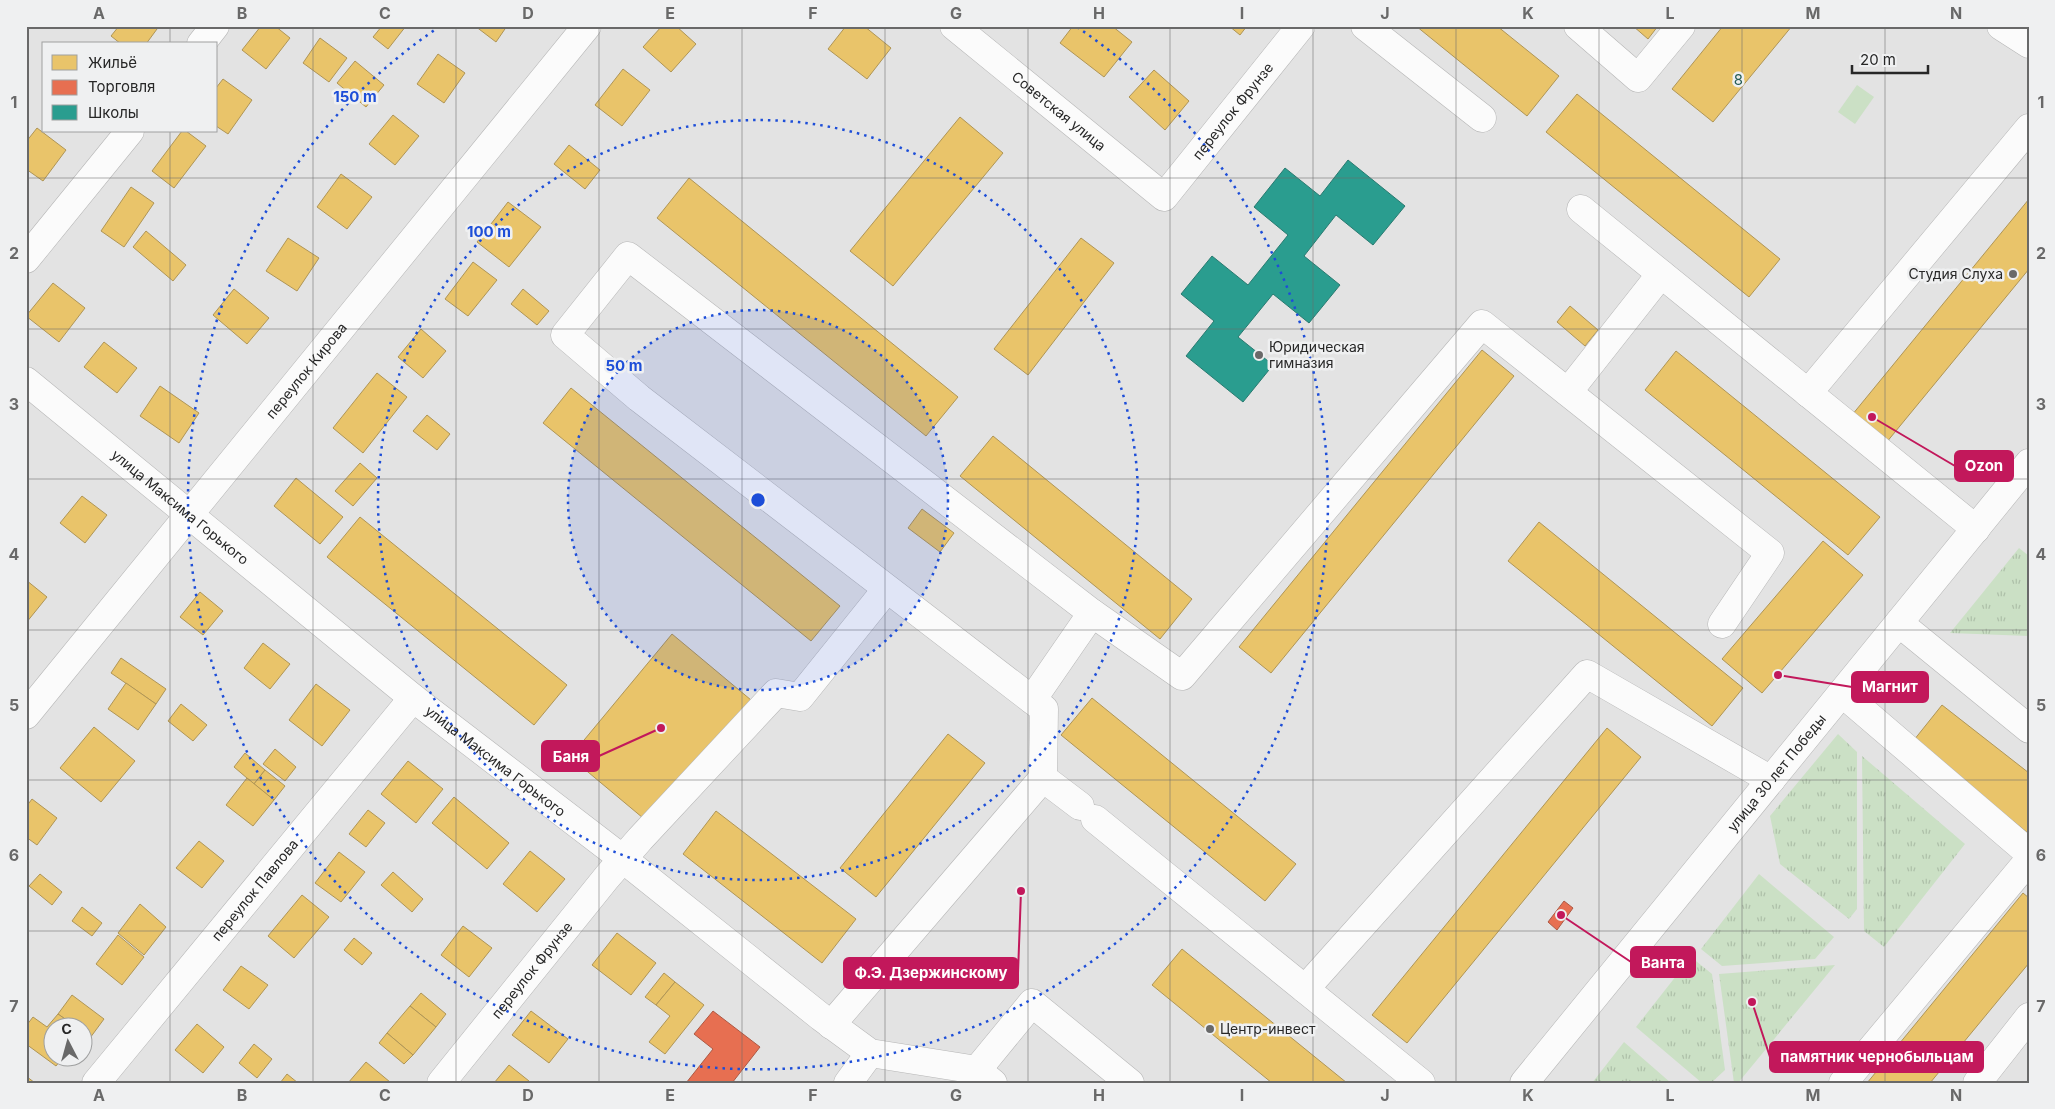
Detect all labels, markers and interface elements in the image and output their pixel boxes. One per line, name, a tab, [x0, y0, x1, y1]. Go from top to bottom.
text: A	[93, 3, 105, 23]
text: B	[237, 3, 247, 23]
text: C	[379, 3, 391, 23]
text: D	[522, 3, 534, 23]
text: E	[665, 3, 675, 23]
text: F	[808, 3, 818, 23]
text: G	[950, 3, 962, 23]
text: H	[1093, 3, 1105, 23]
text: I	[1240, 3, 1244, 23]
text: J	[1380, 3, 1390, 23]
text: K	[1522, 3, 1534, 23]
text: L	[1665, 3, 1675, 23]
text: M	[1806, 3, 1820, 23]
text: N	[1950, 3, 1962, 23]
legend	[42, 42, 218, 132]
scale bar	[1852, 42, 1929, 74]
text: 20 m	[1860, 50, 1896, 69]
text: Жильё	[88, 53, 137, 72]
street label: переулок Фрунзе	[1189, 59, 1276, 163]
street label: Советская улица	[1009, 68, 1109, 154]
district label: 8	[1734, 70, 1744, 89]
text: Торговля	[88, 77, 155, 96]
text: 150 m	[333, 87, 377, 106]
text: 1	[11, 92, 17, 112]
text: 1	[2038, 92, 2044, 112]
text: Школы	[88, 103, 139, 122]
text: 100 m	[467, 222, 511, 241]
text: 2	[9, 243, 19, 263]
text: 2	[2036, 243, 2046, 263]
place label: Студия Слуха	[1909, 265, 2003, 282]
marker: Студия Слуха	[2007, 268, 2019, 280]
street label: переулок Кирова	[262, 319, 350, 422]
place label: Юридическая гимназия	[1269, 338, 1365, 371]
marker: Юридическая гимназия	[1253, 349, 1265, 361]
text: 50 m	[606, 356, 642, 375]
text: 3	[9, 394, 19, 414]
text: 3	[2036, 394, 2046, 414]
street label: улица Максима Горького	[108, 446, 252, 568]
callout: Ozon	[1955, 451, 2013, 481]
text: Ozon	[1965, 456, 2003, 475]
centre of rings	[749, 491, 767, 509]
text: 4	[9, 544, 20, 564]
text: 4	[2036, 544, 2047, 564]
callout: Магнит	[1852, 672, 1928, 702]
text: Магнит	[1862, 677, 1918, 696]
text: 5	[9, 695, 19, 715]
text: 5	[2036, 695, 2046, 715]
street label: улица Максима Горького	[422, 702, 569, 820]
street label: улица 30 лет Победы	[1723, 710, 1829, 835]
callout: Баня	[542, 741, 599, 771]
text: Баня	[553, 747, 589, 766]
street label: переулок Павлова	[208, 835, 301, 944]
text: 6	[9, 845, 19, 865]
text: 6	[2036, 845, 2046, 865]
street label: переулок Фрунзе	[488, 918, 576, 1022]
callout: Ванта	[1631, 947, 1695, 977]
text: Ванта	[1641, 953, 1685, 972]
callout: Ф.Э. Дзержинскому	[844, 958, 1018, 988]
text: Ф.Э. Дзержинскому	[855, 963, 1007, 982]
text: 7	[9, 996, 19, 1016]
text: 7	[2036, 996, 2046, 1016]
north arrow	[42, 1016, 92, 1066]
text: С	[61, 1020, 73, 1038]
place label: Центр-инвест	[1220, 1020, 1316, 1037]
marker: Центр-инвест	[1204, 1023, 1216, 1035]
callout: памятник чернобыльцам	[1770, 1042, 1983, 1072]
text: памятник чернобыльцам	[1780, 1047, 1974, 1066]
text: A	[93, 1085, 105, 1105]
text: B	[237, 1085, 247, 1105]
text: C	[379, 1085, 391, 1105]
text: D	[522, 1085, 534, 1105]
text: E	[665, 1085, 675, 1105]
text: F	[808, 1085, 818, 1105]
text: G	[950, 1085, 962, 1105]
text: H	[1093, 1085, 1105, 1105]
text: I	[1240, 1085, 1244, 1105]
text: J	[1380, 1085, 1390, 1105]
text: K	[1522, 1085, 1534, 1105]
text: L	[1665, 1085, 1675, 1105]
text: M	[1806, 1085, 1820, 1105]
text: N	[1950, 1085, 1962, 1105]

